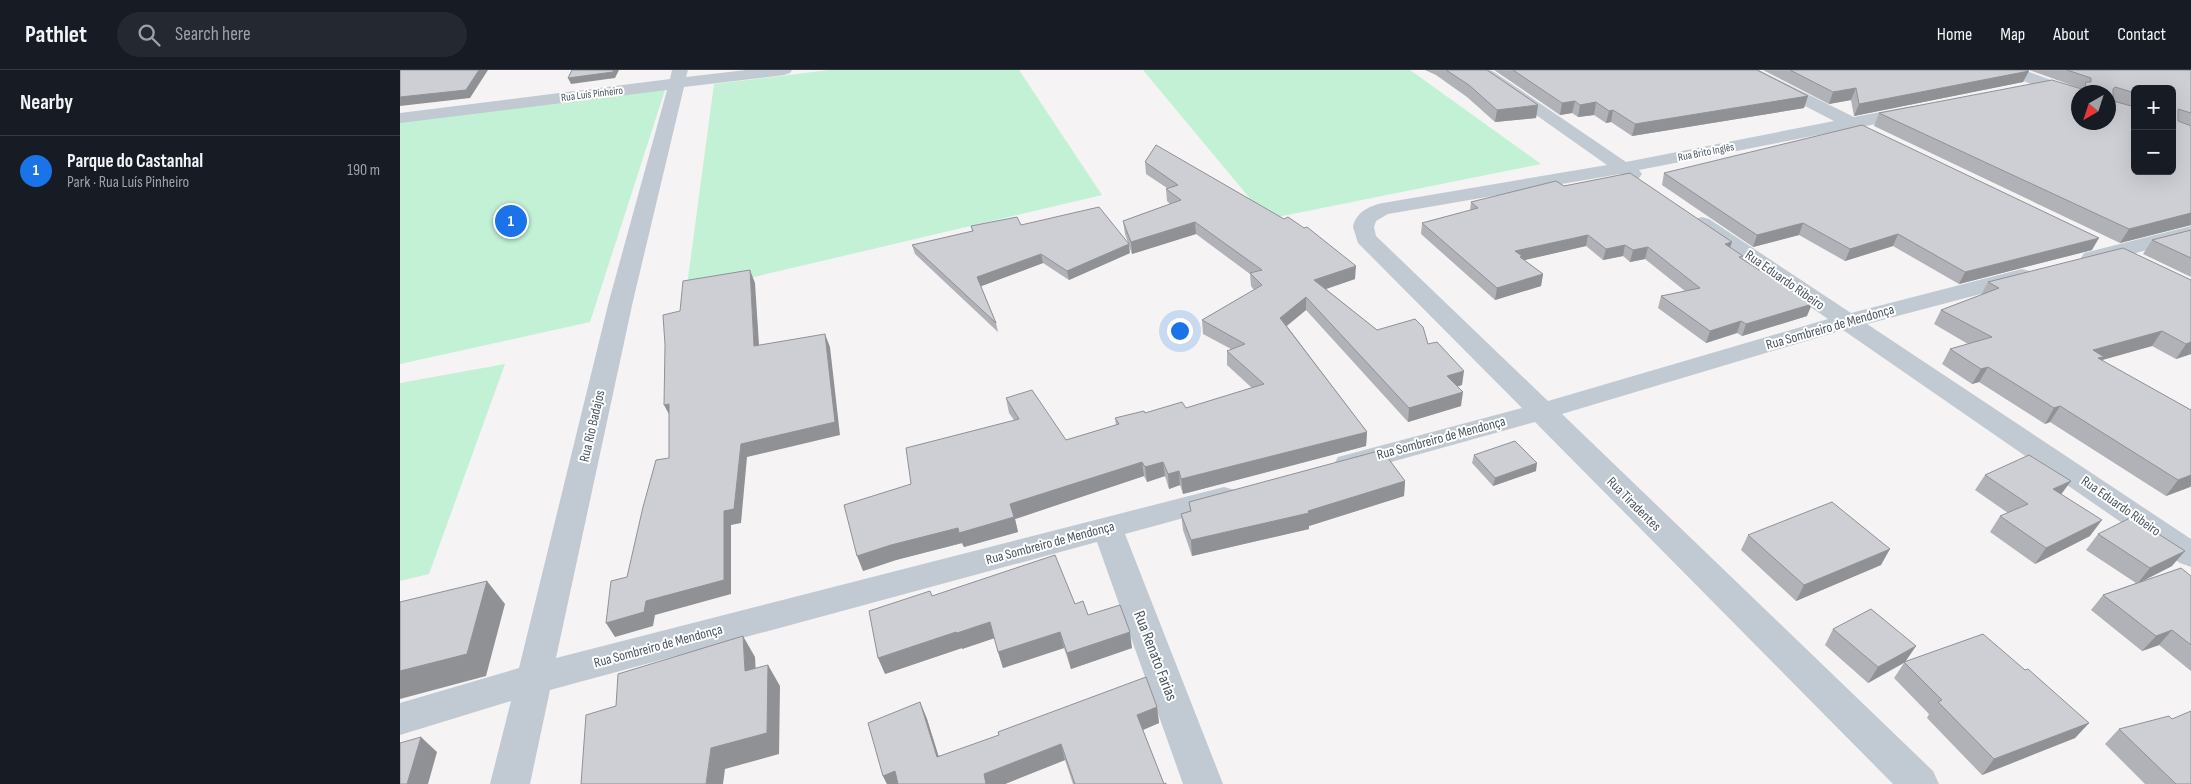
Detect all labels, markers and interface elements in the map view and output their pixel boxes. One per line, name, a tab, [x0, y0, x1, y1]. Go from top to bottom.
search box	[117, 12, 467, 57]
text: Pathlet	[25, 20, 87, 49]
icon: search	[135, 21, 163, 49]
text: Search here	[175, 23, 251, 46]
text: Home	[1937, 24, 1972, 45]
text: Map	[2000, 24, 2025, 45]
text: About	[2053, 24, 2089, 45]
text: Contact	[2117, 24, 2166, 45]
street label: Rua Luís Pinheiro	[560, 84, 624, 104]
north arrow	[2071, 85, 2116, 130]
map controls	[2131, 85, 2176, 175]
button: +	[2131, 85, 2176, 130]
text: Nearby	[20, 90, 73, 115]
button: −	[2131, 130, 2176, 175]
street label: Rua Brito Inglês	[1677, 140, 1735, 164]
text: Parque do Castanhal	[67, 150, 203, 173]
text: 1	[33, 161, 39, 180]
text: 190 m	[347, 161, 380, 180]
text: Park · Rua Luís Pinheiro	[67, 173, 189, 192]
pin: 1	[495, 202, 527, 240]
street label: Rua Eduardo Ribeiro	[1742, 246, 1828, 314]
street label: Rua Sombreiro de Mendonça	[1764, 301, 1896, 353]
your location	[1167, 318, 1193, 344]
street label: Rua Rio Badajos	[575, 388, 609, 464]
street label: Rua Sombreiro de Mendonça	[1375, 413, 1507, 463]
street label: Rua Eduardo Ribeiro	[2078, 472, 2164, 540]
street label: Rua Tiradentes	[1603, 473, 1665, 535]
street label: Rua Sombreiro de Mendonça	[984, 518, 1116, 568]
street label: Rua Renato Farias	[1129, 608, 1181, 704]
street label: Rua Sombreiro de Mendonça	[592, 621, 724, 671]

